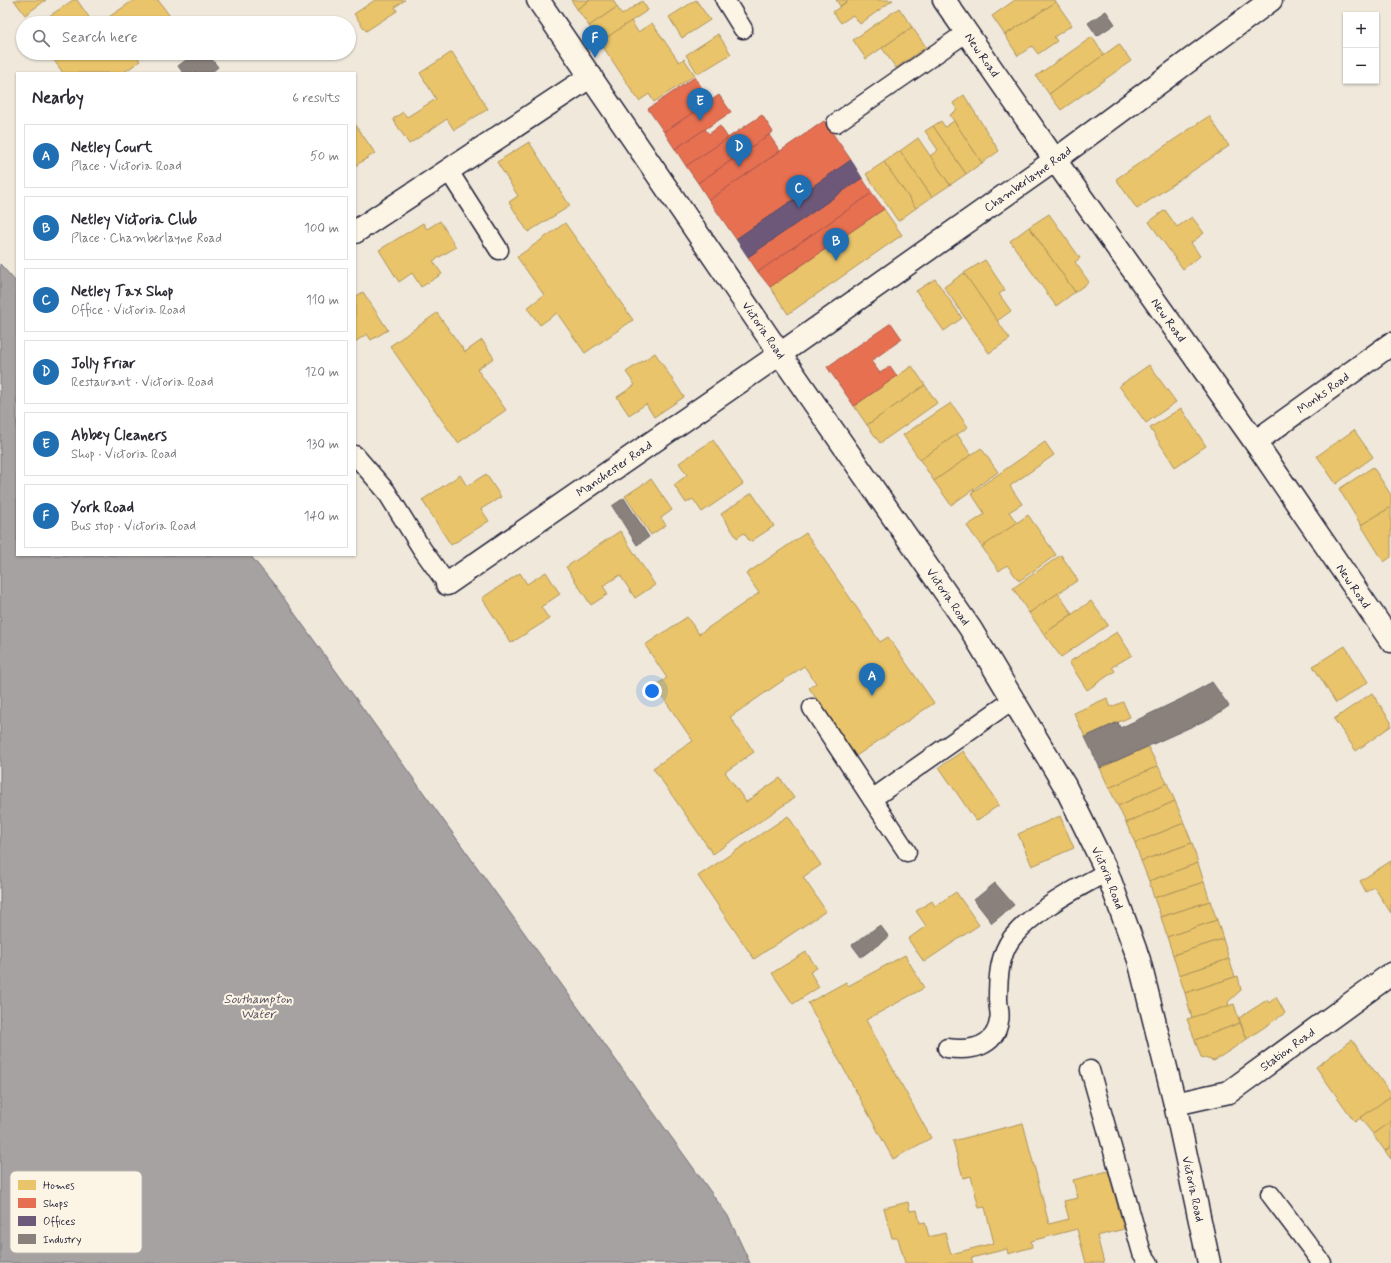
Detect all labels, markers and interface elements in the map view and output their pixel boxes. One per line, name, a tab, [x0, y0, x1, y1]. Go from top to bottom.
map controls	[1343, 12, 1379, 84]
button: +	[1343, 12, 1379, 48]
search box	[16, 16, 356, 60]
pin: F	[582, 25, 608, 58]
icon: search	[30, 27, 52, 49]
text: Search here	[62, 28, 138, 48]
street label: New Road	[960, 30, 1002, 81]
button: −	[1343, 48, 1379, 84]
text: Nearby	[32, 87, 84, 109]
pin: E	[687, 88, 713, 121]
text: 6 results	[292, 90, 340, 107]
pin: D	[726, 134, 752, 167]
text: Netley Court	[71, 138, 152, 158]
street label: Chamberlayne Road	[981, 143, 1075, 216]
text: A	[42, 148, 50, 165]
text: 50 m	[310, 148, 339, 165]
text: Place · Victoria Road	[71, 158, 182, 175]
pin: C	[786, 175, 812, 208]
text: Netley Victoria Club	[71, 210, 197, 230]
text: B	[42, 220, 50, 237]
text: 100 m	[304, 220, 339, 237]
pin: B	[823, 228, 849, 261]
text: Place · Chamberlayne Road	[71, 230, 222, 247]
text: Netley Tax Shop	[71, 282, 174, 302]
text: C	[41, 292, 51, 309]
text: 110 m	[306, 292, 339, 309]
street label: New Road	[1147, 295, 1189, 346]
street label: Victoria Road	[738, 299, 788, 363]
text: Office · Victoria Road	[71, 302, 186, 319]
text: Jolly Friar	[71, 354, 136, 374]
text: D	[42, 364, 50, 381]
text: 120 m	[305, 364, 339, 381]
street label: Monks Road	[1294, 369, 1353, 418]
text: Restaurant · Victoria Road	[71, 374, 214, 391]
text: Abbey Cleaners	[71, 426, 167, 446]
text: E	[42, 436, 50, 453]
text: 130 m	[306, 436, 339, 453]
street label: Manchester Road	[574, 438, 656, 501]
text: Shop · Victoria Road	[71, 446, 177, 463]
text: York Road	[71, 498, 134, 518]
text: F	[43, 508, 49, 525]
text: 140 m	[304, 508, 339, 525]
text: Bus stop · Victoria Road	[71, 518, 196, 535]
street label: New Road	[1332, 561, 1374, 612]
street label: Victoria Road	[922, 565, 973, 629]
pin: A	[859, 663, 885, 696]
your location	[642, 681, 662, 701]
street label: Victoria Road	[1087, 844, 1127, 912]
water label: Southampton Water	[224, 991, 293, 1023]
street label: Station Road	[1257, 1025, 1319, 1076]
street label: Victoria Road	[1177, 1155, 1207, 1224]
legend	[10, 1171, 142, 1253]
text: Homes	[43, 1179, 75, 1193]
text: Shops	[43, 1197, 68, 1211]
text: Offices	[43, 1215, 75, 1229]
text: Industry	[43, 1233, 82, 1247]

